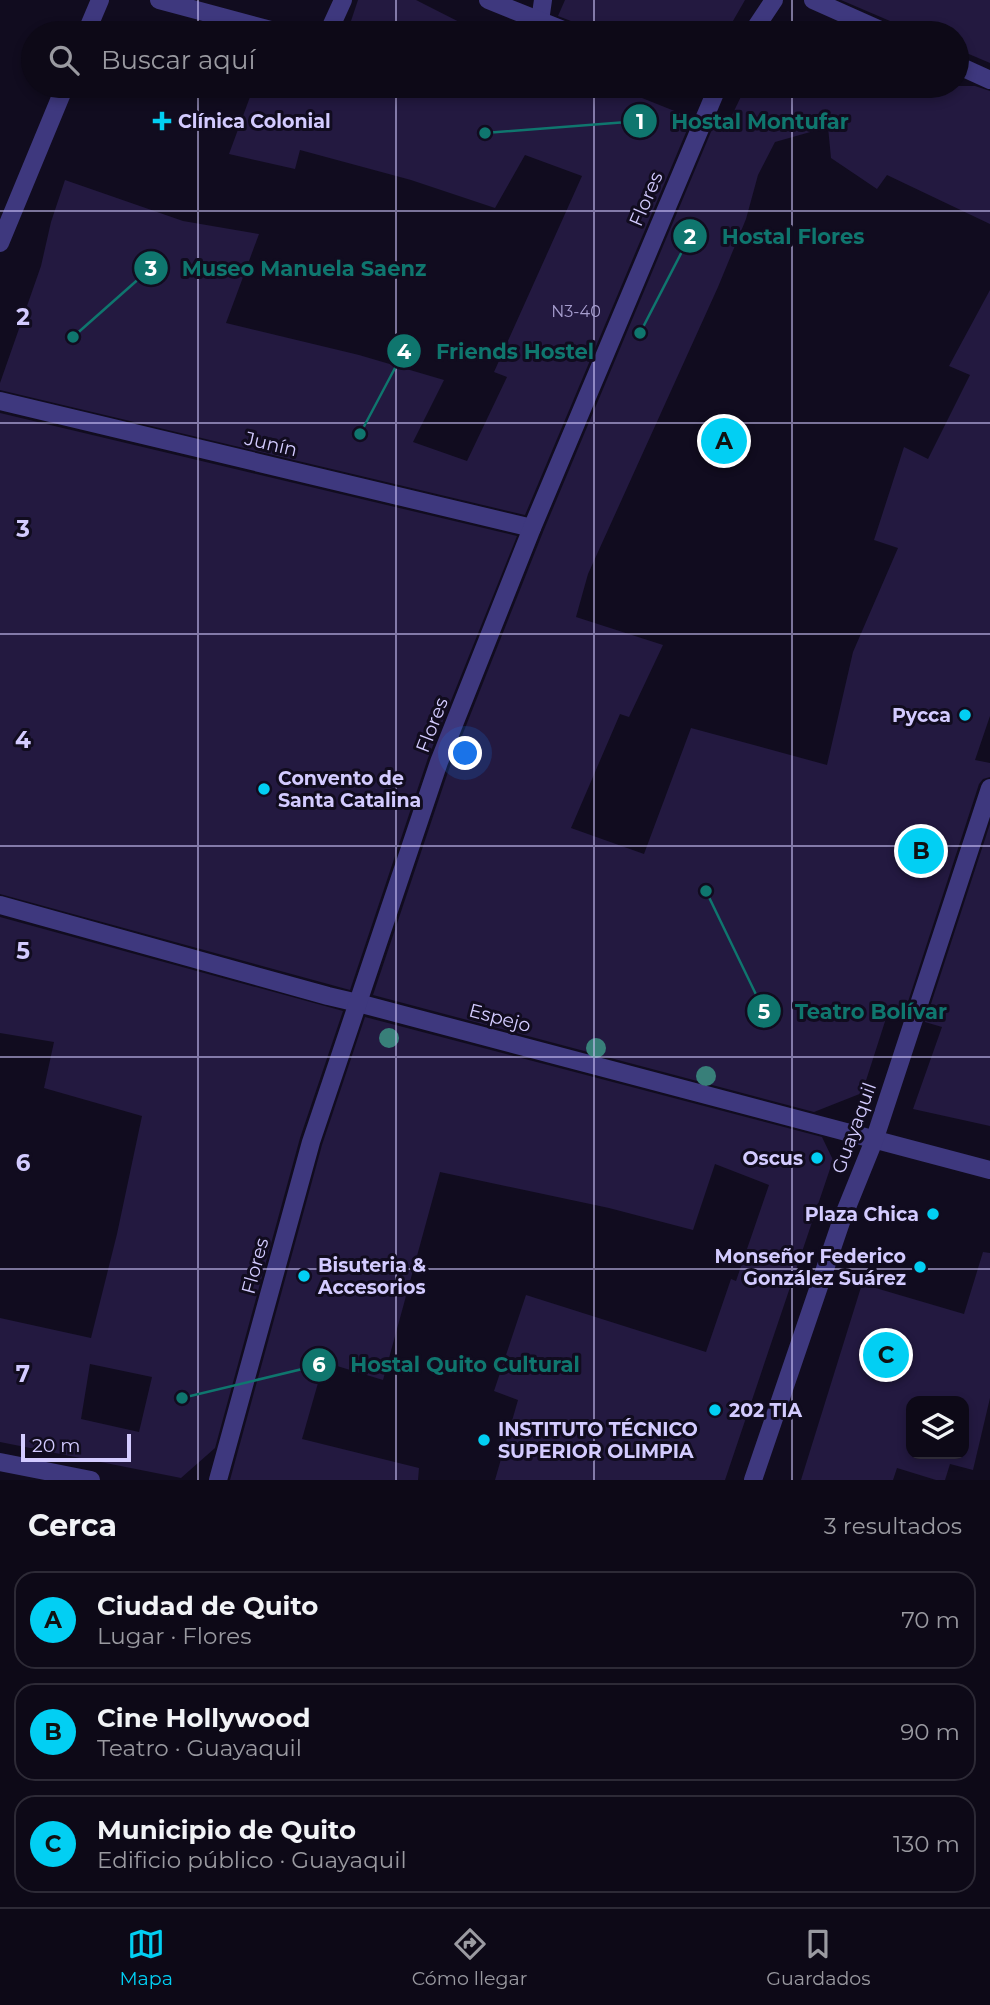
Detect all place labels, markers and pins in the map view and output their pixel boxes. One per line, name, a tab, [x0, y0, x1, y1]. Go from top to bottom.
callout: Hostal Montufar	[622, 100, 863, 142]
place label: Clínica Colonial	[178, 110, 331, 133]
marker: Clínica Colonial	[152, 111, 172, 131]
callout: Hostal Flores	[673, 215, 879, 257]
callout: Museo Manuela Saenz	[133, 247, 441, 289]
callout: Friends Hostel	[387, 330, 608, 372]
pin: A	[701, 415, 747, 467]
place label: Pycca	[892, 704, 951, 727]
marker: Pycca	[957, 707, 973, 723]
place label: Convento de Santa Catalina	[278, 767, 421, 812]
marker: Convento de Santa Catalina	[256, 781, 272, 797]
pin: B	[898, 825, 944, 877]
callout: Teatro Bolívar	[746, 990, 961, 1032]
place label: Oscus	[743, 1147, 803, 1170]
marker: Oscus	[809, 1150, 825, 1166]
place label: Plaza Chica	[805, 1203, 919, 1226]
marker: Plaza Chica	[925, 1206, 941, 1222]
place label: Monseñor Federico González Suárez	[715, 1245, 906, 1290]
place label: Bisuteria & Accesorios	[317, 1254, 426, 1299]
marker: Monseñor Federico González Suárez	[912, 1259, 928, 1275]
marker: Bisuteria & Accesorios	[296, 1268, 312, 1284]
pin: C	[863, 1329, 909, 1381]
callout: Hostal Quito Cultural	[301, 1344, 594, 1386]
place label: 202 TIA	[729, 1399, 803, 1422]
marker: 202 TIA	[707, 1402, 723, 1418]
place label: INSTITUTO TÉCNICO SUPERIOR OLIMPIA	[498, 1418, 698, 1463]
marker: INSTITUTO TÉCNICO SUPERIOR OLIMPIA	[476, 1432, 492, 1448]

